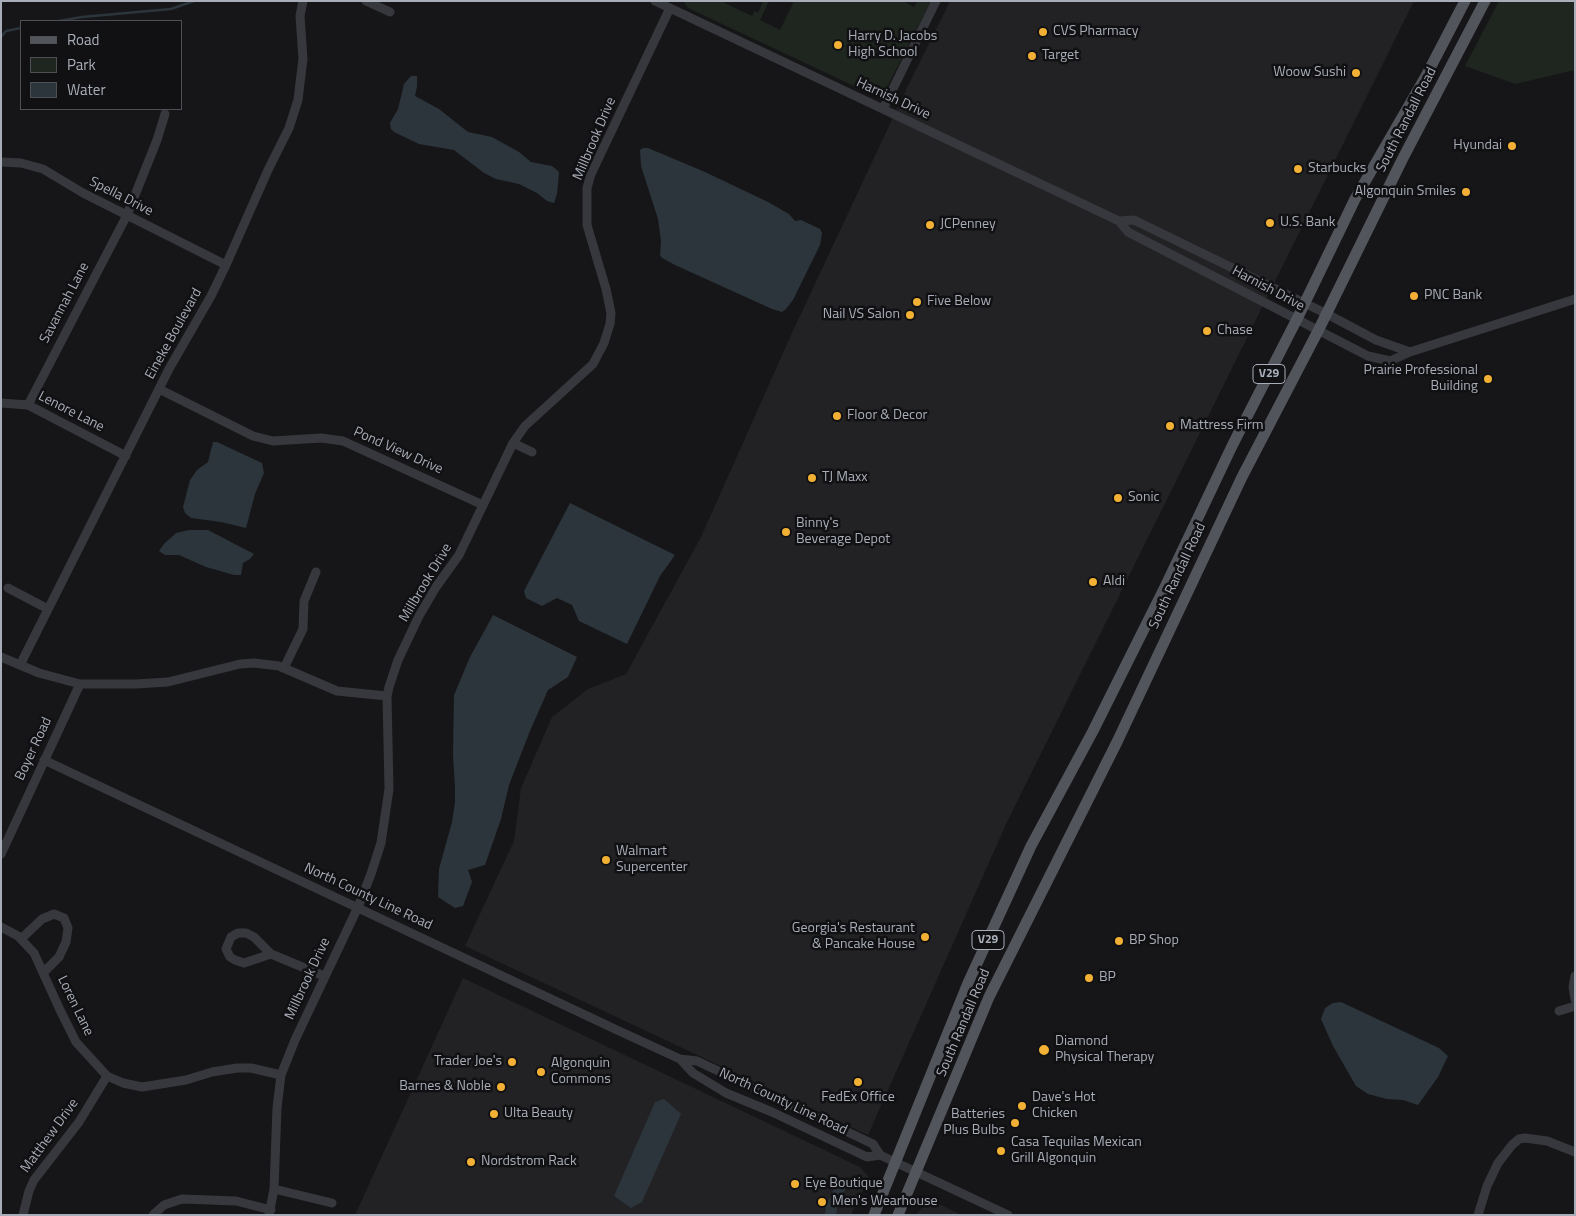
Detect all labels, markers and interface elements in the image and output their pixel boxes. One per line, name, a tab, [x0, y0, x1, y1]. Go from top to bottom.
legend	[20, 20, 182, 110]
place label: CVS Pharmacy	[1053, 24, 1139, 40]
marker: CVS Pharmacy	[1037, 26, 1049, 38]
text: Road	[67, 28, 99, 51]
place label: Harry D. Jacobs High School	[848, 29, 937, 62]
marker: Harry D. Jacobs High School	[832, 39, 844, 51]
place label: Target	[1042, 48, 1079, 64]
marker: Target	[1026, 50, 1038, 62]
text: Park	[67, 53, 96, 76]
place label: Woow Sushi	[1273, 65, 1346, 81]
street label: South Randall Road	[1373, 65, 1441, 175]
marker: Woow Sushi	[1350, 67, 1362, 79]
street label: Harnish Drive	[853, 75, 933, 123]
text: Water	[67, 78, 106, 101]
street label: Millbrook Drive	[570, 95, 620, 183]
place label: Hyundai	[1453, 138, 1502, 154]
marker: Hyundai	[1506, 140, 1518, 152]
place label: Starbucks	[1308, 161, 1366, 177]
marker: Starbucks	[1292, 163, 1304, 175]
street label: Spella Drive	[86, 174, 156, 220]
place label: Algonquin Smiles	[1355, 184, 1456, 200]
marker: Algonquin Smiles	[1460, 186, 1472, 198]
place label: U.S. Bank	[1280, 215, 1335, 231]
place label: JCPenney	[940, 217, 996, 233]
marker: U.S. Bank	[1264, 217, 1276, 229]
marker: JCPenney	[924, 219, 936, 231]
street label: Savannah Lane	[37, 260, 93, 346]
street label: Harnish Drive	[1229, 263, 1307, 315]
street label: Eineke Boulevard	[142, 286, 206, 382]
place label: PNC Bank	[1424, 288, 1482, 304]
marker: PNC Bank	[1408, 290, 1420, 302]
place label: Five Below	[927, 294, 991, 310]
marker: Five Below	[911, 296, 923, 308]
place label: Nail VS Salon	[823, 307, 900, 323]
marker: Nail VS Salon	[904, 309, 916, 321]
place label: Chase	[1217, 323, 1253, 339]
marker: Chase	[1201, 325, 1213, 337]
place label: Prairie Professional Building	[1363, 363, 1478, 396]
road number: V29	[1253, 364, 1285, 384]
marker: Prairie Professional Building	[1482, 373, 1494, 385]
street label: Lenore Lane	[35, 388, 107, 436]
place label: Floor & Decor	[847, 408, 927, 424]
marker: Floor & Decor	[831, 410, 843, 422]
place label: Mattress Firm	[1180, 418, 1263, 434]
marker: Mattress Firm	[1164, 420, 1176, 432]
street label: Pond View Drive	[351, 424, 445, 478]
place label: TJ Maxx	[822, 470, 868, 486]
marker: TJ Maxx	[806, 472, 818, 484]
place label: Sonic	[1128, 490, 1160, 506]
marker: Sonic	[1112, 492, 1124, 504]
place label: Binny's Beverage Depot	[796, 516, 890, 548]
street label: South Randall Road	[1146, 520, 1210, 632]
marker: Binny's Beverage Depot	[780, 526, 792, 538]
street label: Millbrook Drive	[396, 541, 456, 625]
place label: Aldi	[1103, 574, 1125, 590]
marker: Aldi	[1087, 576, 1099, 588]
street label: Boyer Road	[12, 715, 56, 783]
place label: Walmart Supercenter	[616, 844, 688, 876]
marker: Walmart Supercenter	[600, 854, 612, 866]
street label: North County Line Road	[301, 860, 435, 934]
place label: Georgia's Restaurant & Pancake House	[792, 921, 915, 954]
road number: V29	[972, 930, 1004, 950]
marker: Georgia's Restaurant & Pancake House	[919, 931, 931, 943]
place label: BP Shop	[1129, 933, 1179, 949]
street label: Millbrook Drive	[282, 935, 334, 1023]
marker: BP Shop	[1113, 935, 1125, 947]
street label: South Randall Road	[934, 967, 994, 1079]
place label: BP	[1099, 970, 1116, 986]
marker: BP	[1083, 972, 1095, 984]
street label: Loren Lane	[53, 973, 97, 1039]
place label: Diamond Physical Therapy	[1055, 1034, 1154, 1066]
marker: Diamond Physical Therapy	[1037, 1043, 1051, 1057]
place label: Trader Joe's	[434, 1054, 502, 1070]
marker: Trader Joe's	[506, 1056, 518, 1068]
place label: Algonquin Commons	[551, 1056, 611, 1088]
street label: North County Line Road	[716, 1065, 850, 1139]
marker: Algonquin Commons	[535, 1066, 547, 1078]
marker: FedEx Office	[852, 1076, 864, 1088]
place label: Barnes & Noble	[399, 1079, 491, 1095]
marker: Barnes & Noble	[495, 1081, 507, 1093]
place label: FedEx Office	[821, 1090, 895, 1106]
place label: Dave's Hot Chicken	[1032, 1090, 1096, 1122]
street label: Matthew Drive	[17, 1096, 83, 1176]
marker: Dave's Hot Chicken	[1016, 1100, 1028, 1112]
place label: Ulta Beauty	[504, 1106, 573, 1122]
place label: Batteries Plus Bulbs	[943, 1107, 1005, 1140]
marker: Ulta Beauty	[488, 1108, 500, 1120]
marker: Batteries Plus Bulbs	[1009, 1117, 1021, 1129]
place label: Casa Tequilas Mexican Grill Algonquin	[1011, 1135, 1142, 1168]
marker: Casa Tequilas Mexican Grill Algonquin	[995, 1145, 1007, 1157]
place label: Nordstrom Rack	[481, 1154, 577, 1170]
marker: Nordstrom Rack	[465, 1156, 477, 1168]
place label: Eye Boutique	[805, 1176, 883, 1192]
marker: Eye Boutique	[789, 1178, 801, 1190]
place label: Men's Wearhouse	[832, 1194, 938, 1210]
marker: Men's Wearhouse	[816, 1196, 828, 1208]

